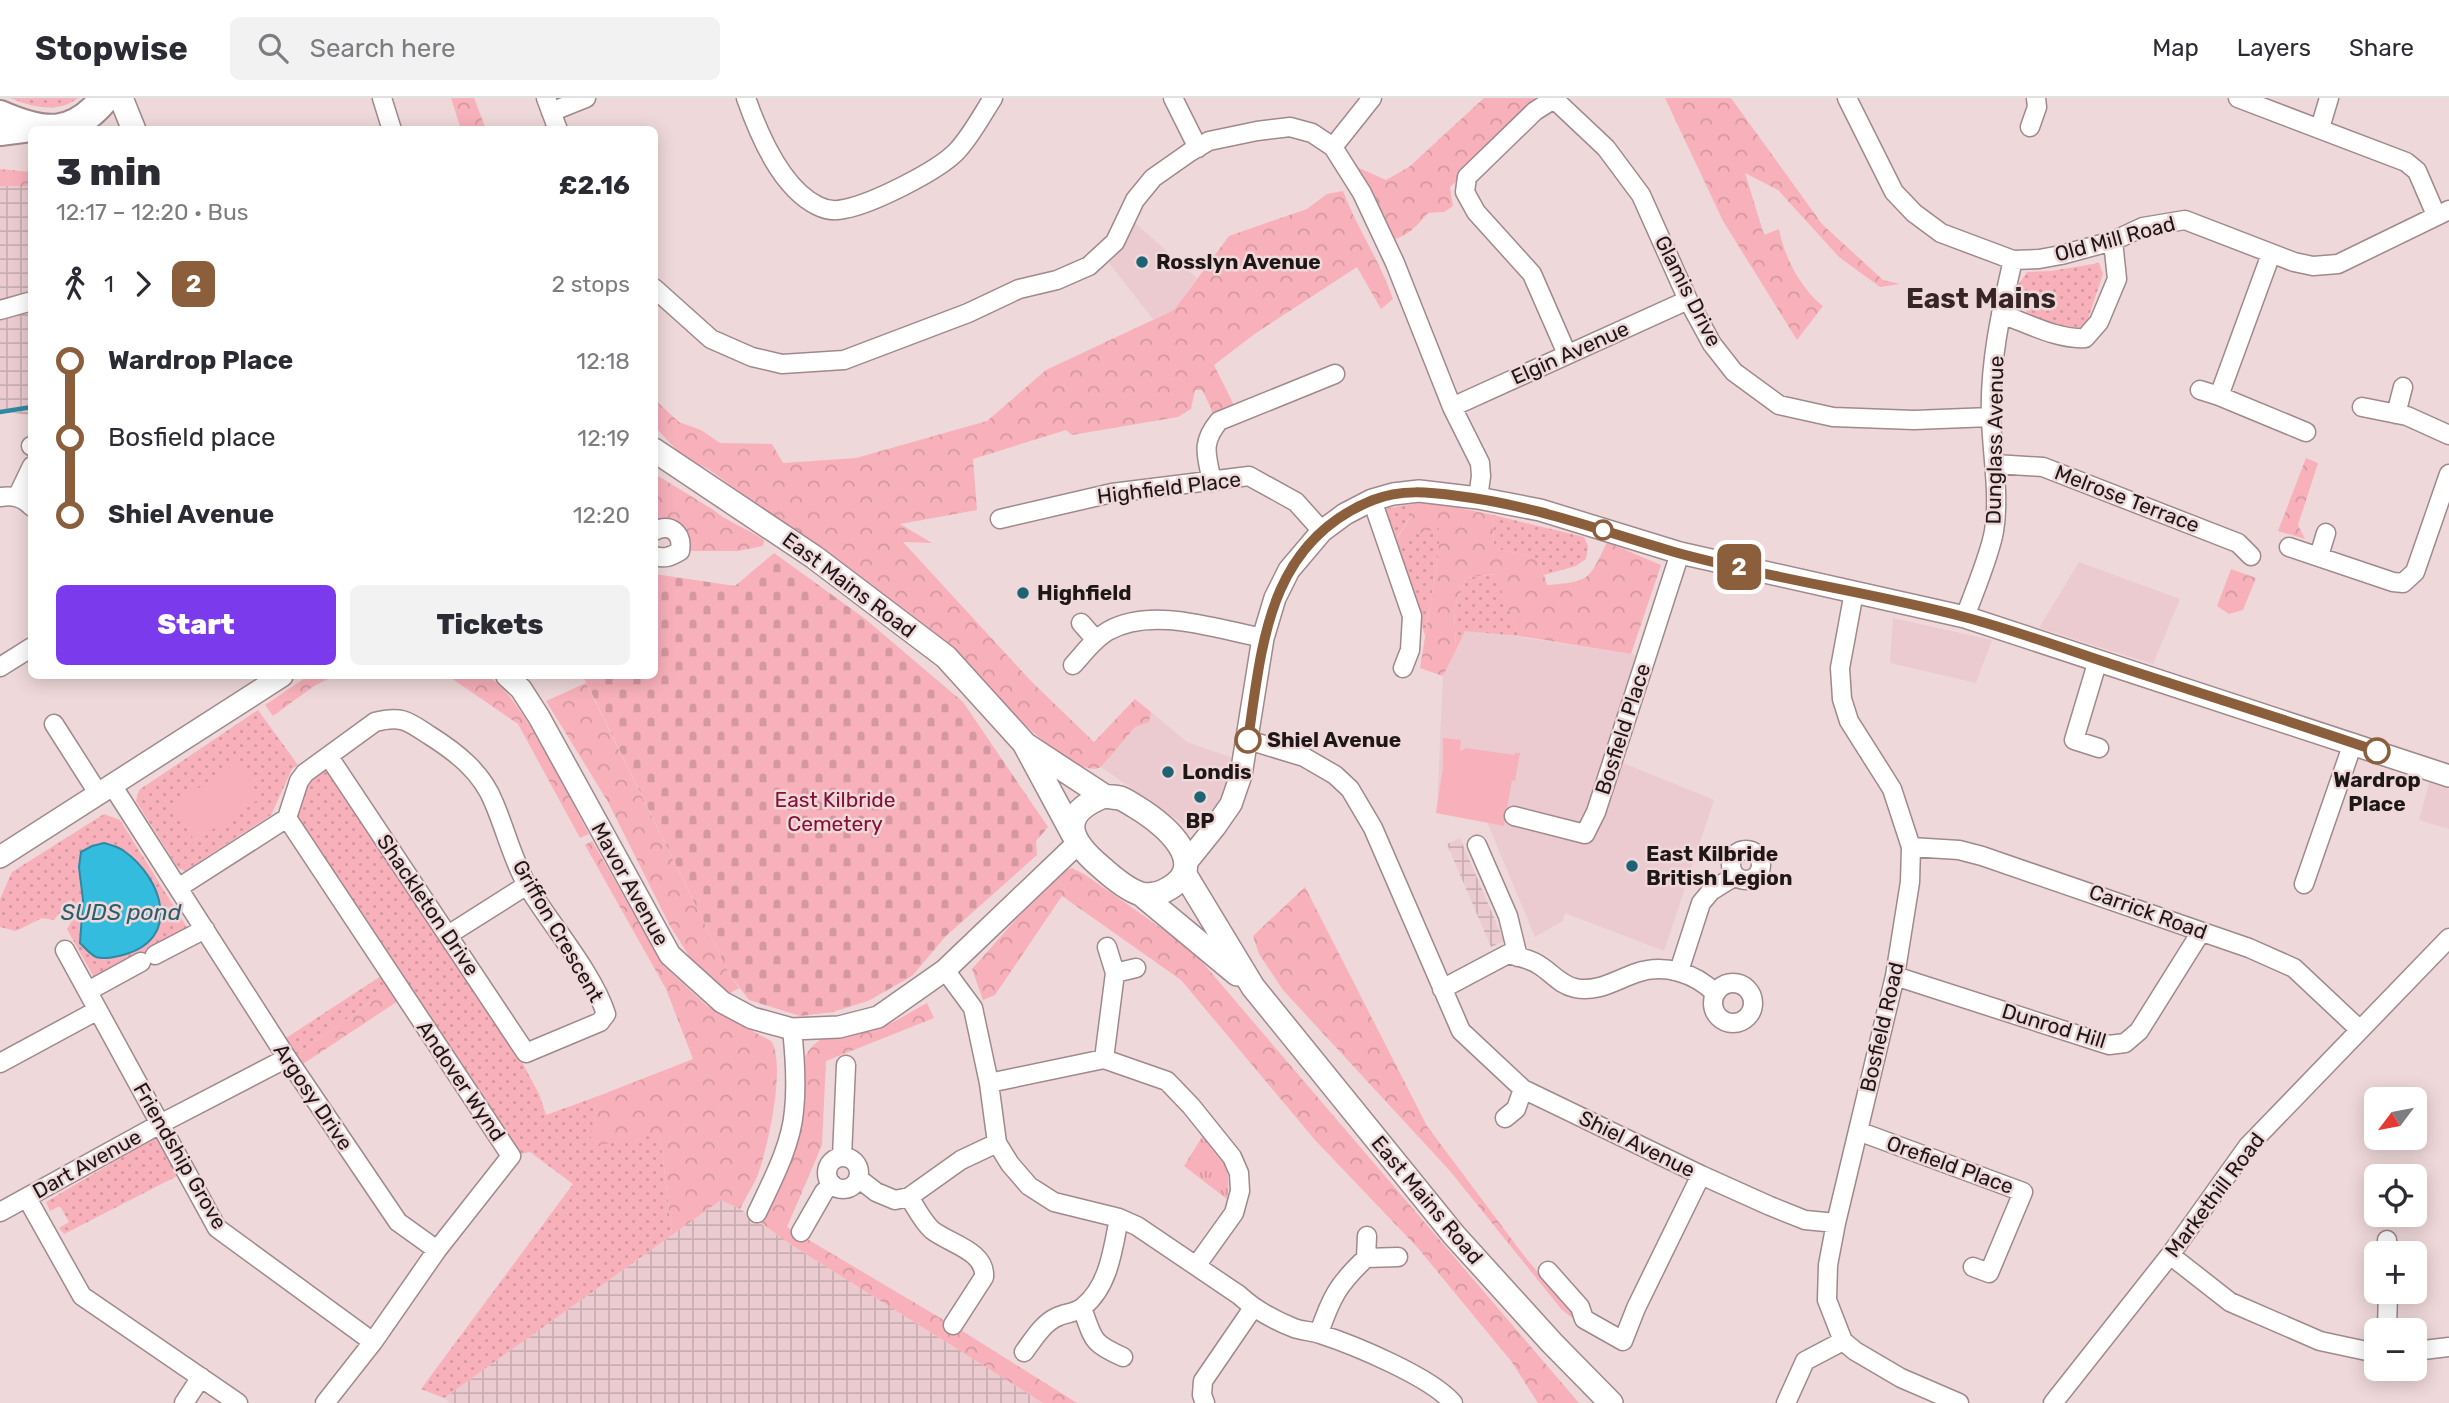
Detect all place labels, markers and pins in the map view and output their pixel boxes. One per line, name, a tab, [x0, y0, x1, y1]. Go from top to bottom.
place label: Rosslyn Avenue	[1156, 249, 1321, 274]
marker: Rosslyn Avenue	[1134, 254, 1150, 270]
unlabelled marker	[1593, 520, 1613, 540]
place label: Highfield	[1037, 580, 1131, 605]
marker: Highfield	[1015, 585, 1031, 601]
marker: Shiel Avenue	[1235, 727, 1261, 753]
place label: Shiel Avenue	[1267, 727, 1401, 752]
marker: Wardrop Place	[2364, 738, 2390, 764]
place label: Londis	[1182, 759, 1252, 784]
marker: Londis	[1160, 764, 1176, 780]
place label: Wardrop Place	[2333, 767, 2421, 816]
marker: BP	[1192, 789, 1208, 805]
place label: BP	[1186, 808, 1214, 833]
place label: East Kilbride British Legion	[1646, 841, 1792, 890]
marker: East Kilbride British Legion	[1624, 858, 1640, 874]

